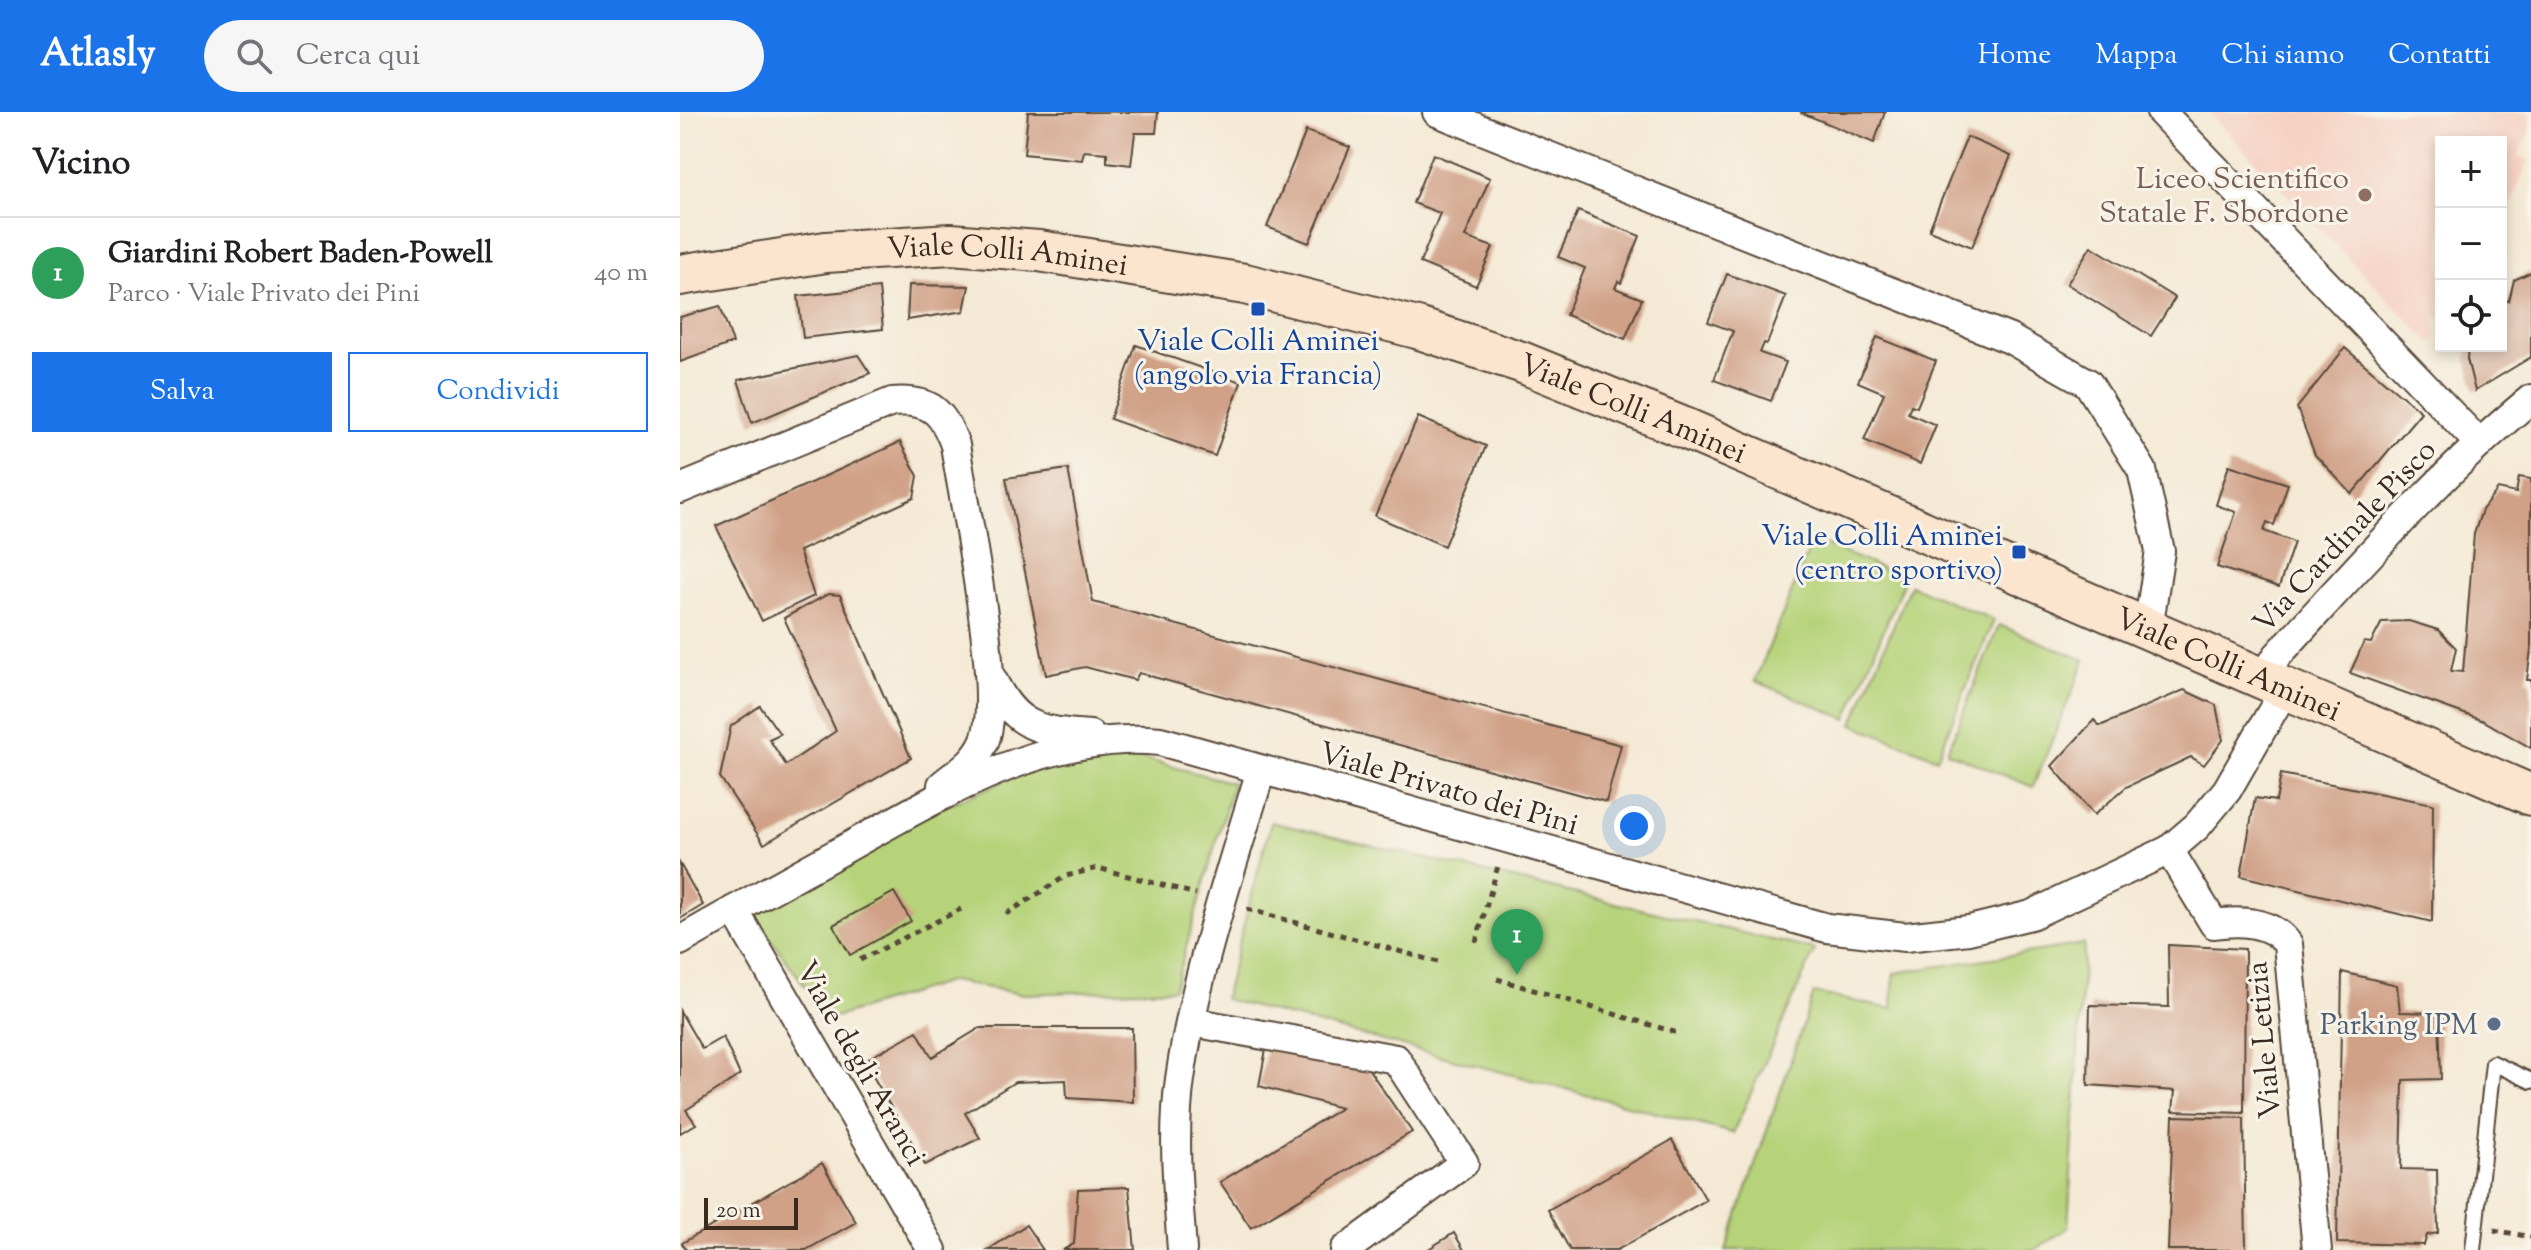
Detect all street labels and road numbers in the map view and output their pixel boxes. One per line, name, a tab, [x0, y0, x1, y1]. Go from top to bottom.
street label: Viale Colli Aminei	[886, 225, 1131, 289]
street label: Viale Colli Aminei	[1512, 344, 1752, 476]
street label: Via Cardinale Pisco	[2244, 431, 2447, 644]
street label: Viale Colli Aminei	[2108, 598, 2347, 734]
street label: Viale Privato dei Pini	[1313, 733, 1583, 848]
street label: Viale degli Aranci	[784, 954, 936, 1175]
street label: Viale Letizia	[2237, 959, 2294, 1120]

